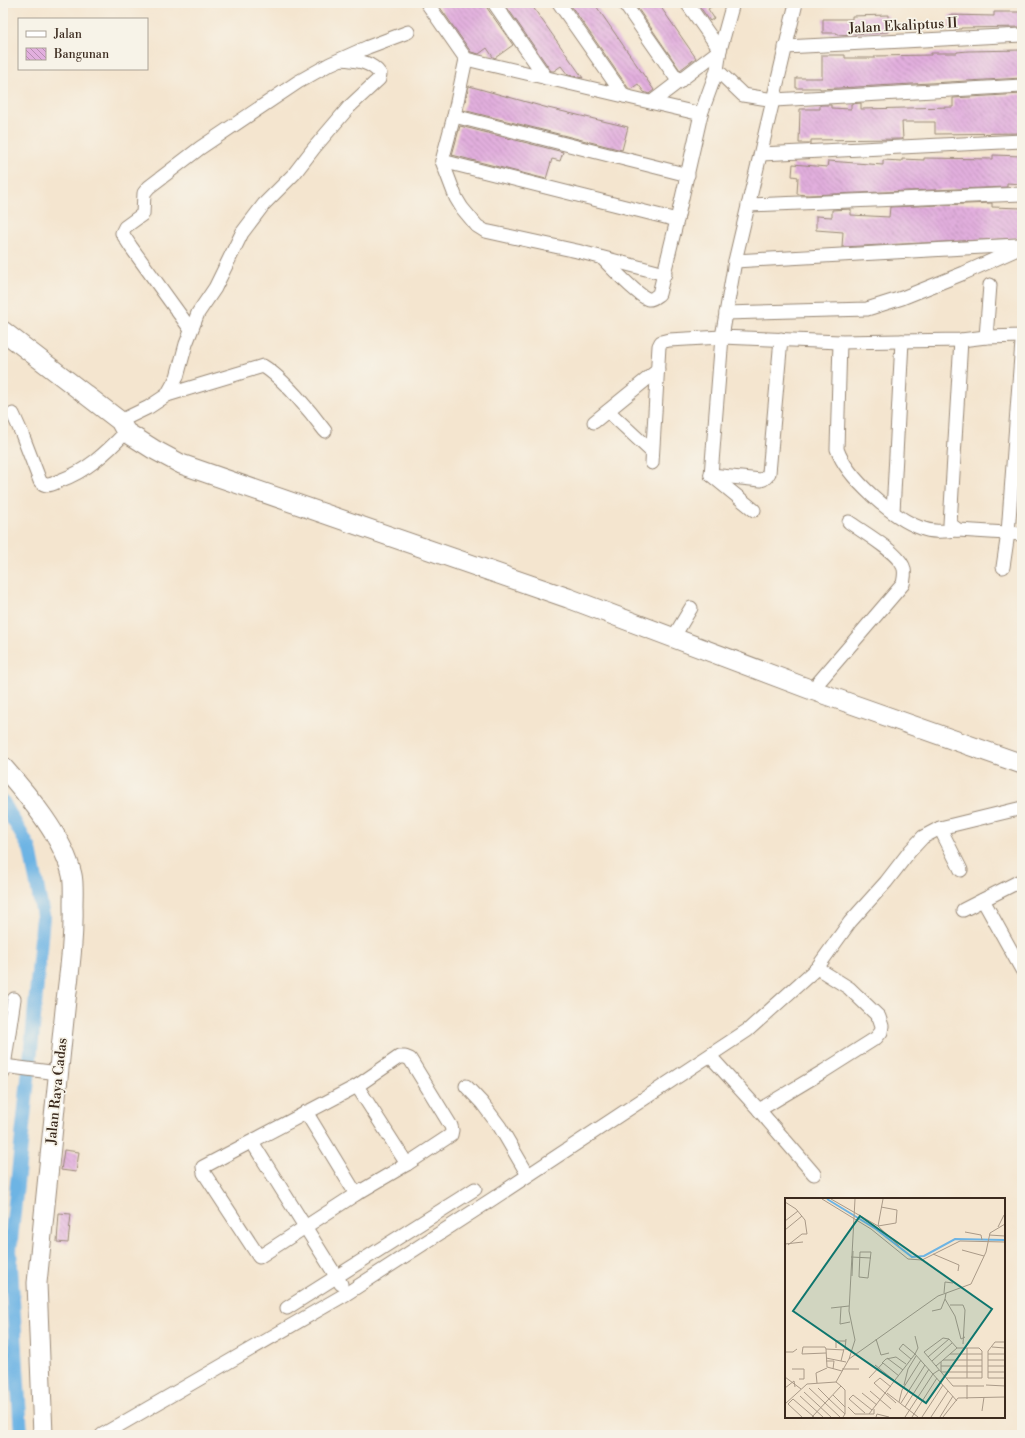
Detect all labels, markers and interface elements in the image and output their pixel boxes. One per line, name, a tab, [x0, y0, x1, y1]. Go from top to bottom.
street label: Jalan Ekaliptus II	[847, 14, 959, 38]
legend	[18, 18, 148, 70]
text: Jalan	[53, 27, 82, 42]
text: Bangunan	[53, 47, 109, 62]
street label: Jalan Raya Cadas	[42, 1037, 72, 1146]
inset map	[785, 1198, 1005, 1418]

